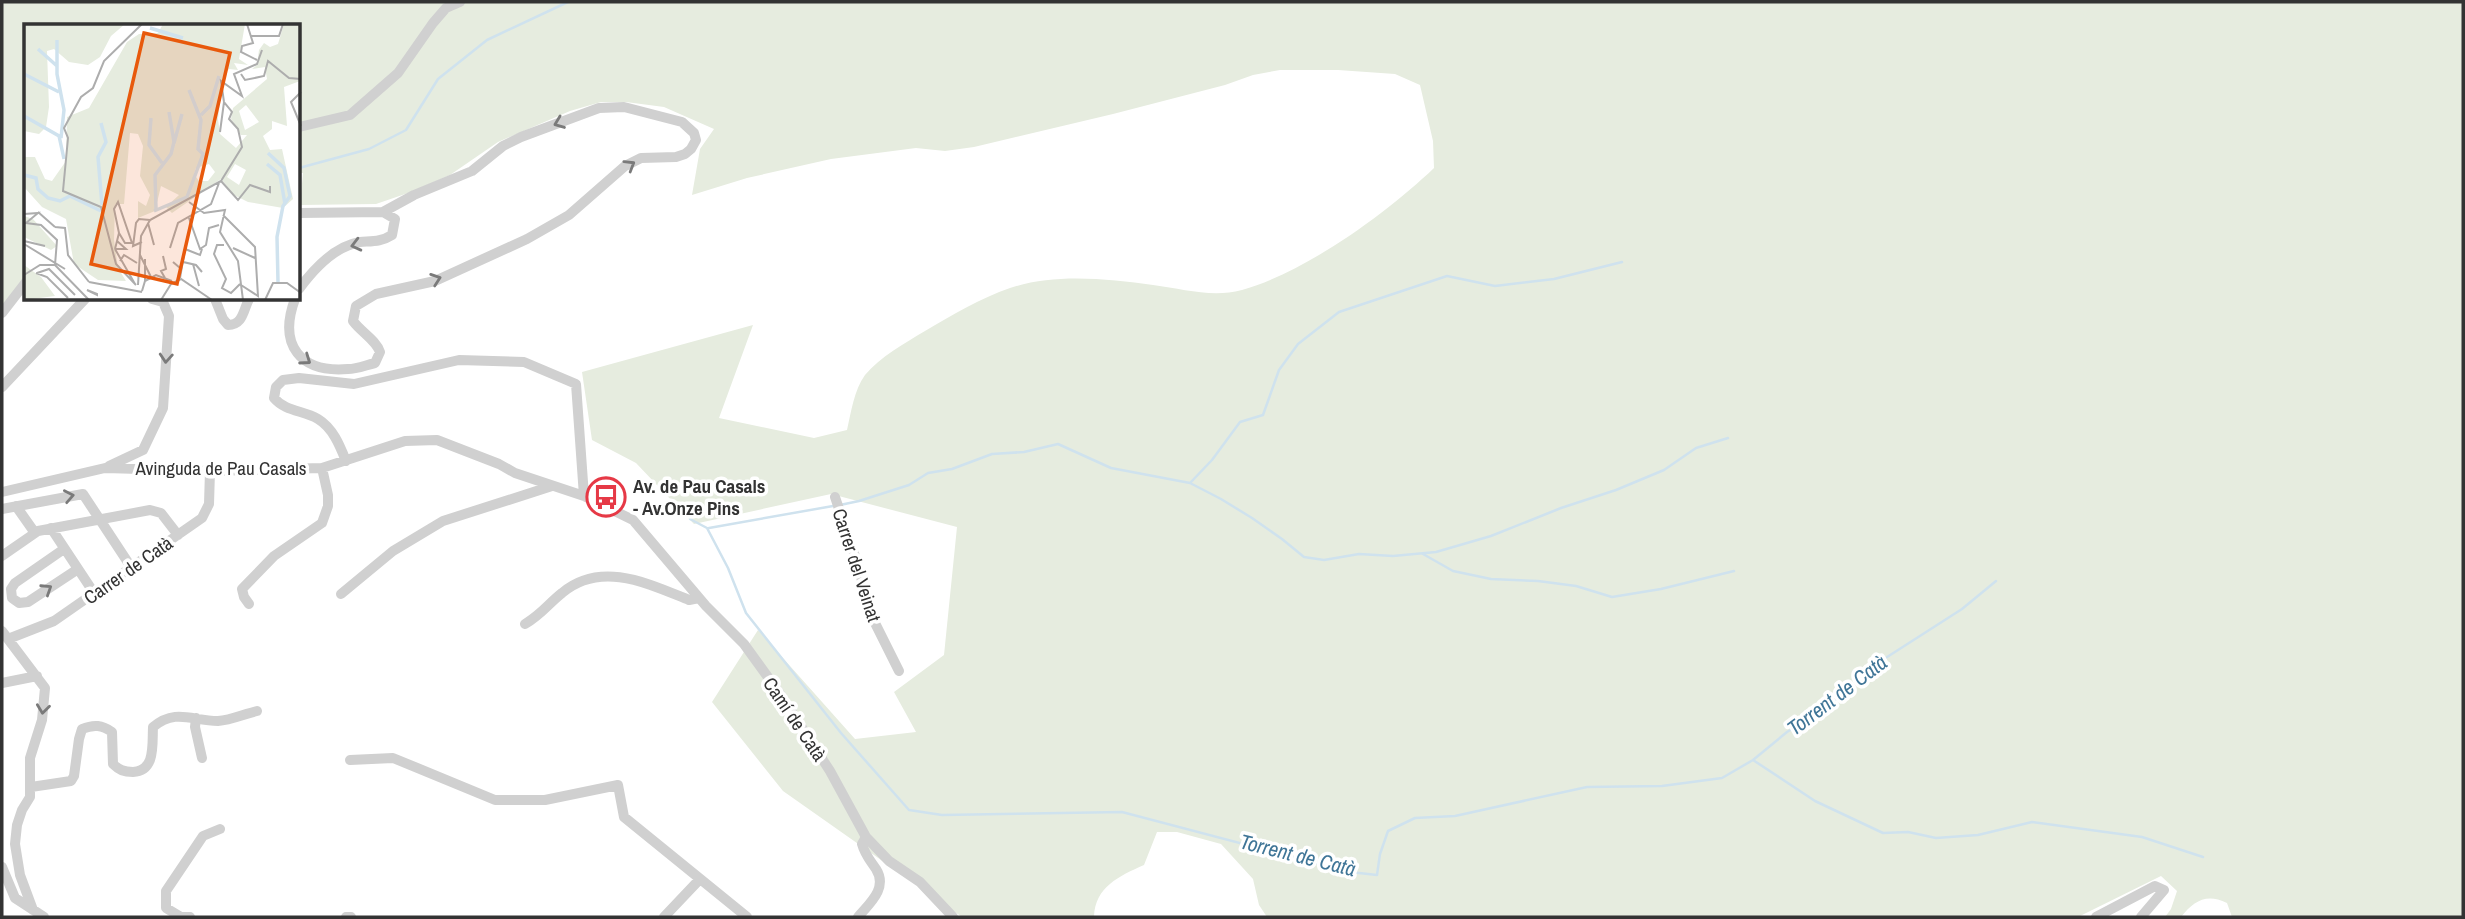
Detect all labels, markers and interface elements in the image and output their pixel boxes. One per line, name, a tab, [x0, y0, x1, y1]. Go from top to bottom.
inset map	[24, 24, 301, 301]
one-way arrow	[554, 114, 566, 128]
one-way arrow	[622, 160, 635, 173]
one-way arrow	[350, 237, 362, 251]
one-way arrow	[429, 273, 441, 287]
one-way arrow	[298, 352, 311, 364]
one-way arrow	[159, 353, 174, 364]
street label: Avinguda de Pau Casals	[134, 455, 307, 481]
place label: Av. de Pau Casals - Av.Onze Pins	[633, 473, 766, 521]
bus stop icon: Av. de Pau Casals - Av.Onze Pins	[585, 476, 627, 518]
one-way arrow	[63, 490, 75, 505]
street label: Carrer del Veinat	[826, 505, 888, 626]
street label: Carrer de Catà	[78, 530, 178, 610]
one-way arrow	[40, 585, 53, 598]
water label: Torrent de Catà	[1781, 648, 1893, 742]
street label: Camí de Catà	[757, 672, 833, 766]
one-way arrow	[36, 703, 51, 715]
water label: Torrent de Catà	[1237, 827, 1359, 883]

